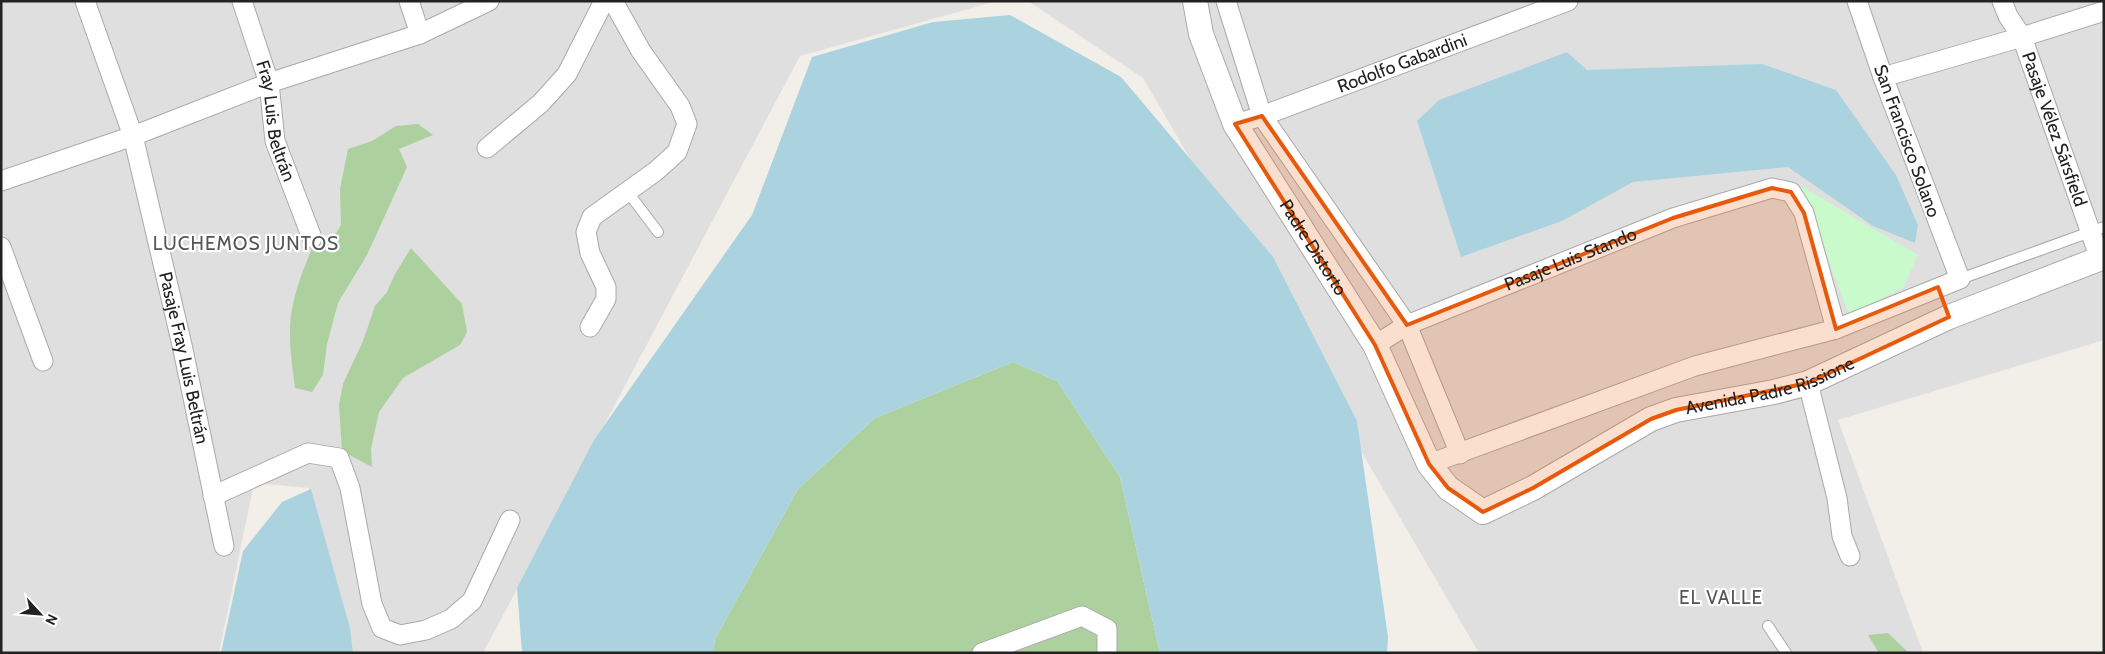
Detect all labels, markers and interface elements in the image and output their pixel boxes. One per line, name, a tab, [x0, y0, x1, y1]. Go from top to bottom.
street label: Rodolfo Gabardini	[1334, 29, 1470, 98]
street label: Pasaje Vélez Sársfield	[2017, 49, 2092, 209]
street label: Fray Luis Beltrán	[251, 58, 300, 184]
street label: San Francisco Solano	[1869, 62, 1945, 220]
street label: Padre Distorto	[1275, 196, 1352, 300]
street label: Pasaje Luis Stando	[1501, 223, 1640, 296]
district label: LUCHEMOS JUNTOS	[153, 232, 339, 255]
street label: Pasaje Fray Luis Beltrán	[154, 270, 213, 446]
street label: Avenida Padre Rissione	[1684, 352, 1858, 419]
district label: EL VALLE	[1679, 586, 1763, 609]
north arrow	[15, 589, 65, 639]
text: N	[41, 611, 62, 628]

